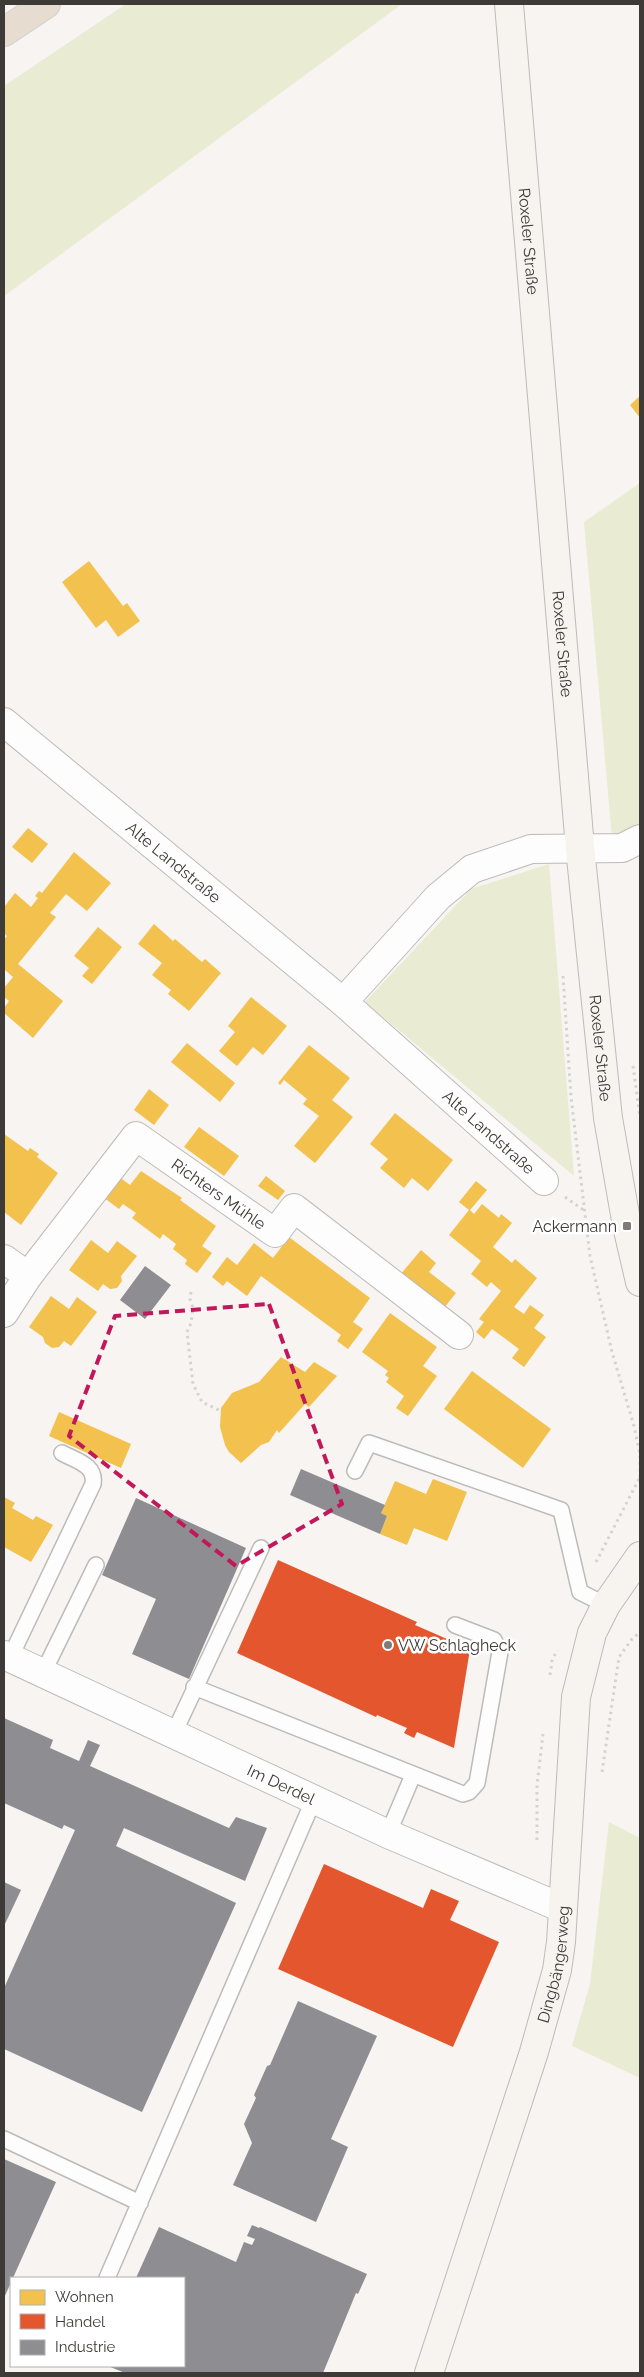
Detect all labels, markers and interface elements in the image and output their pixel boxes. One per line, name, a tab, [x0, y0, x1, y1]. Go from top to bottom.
street label: Roxeler Straße	[514, 187, 542, 295]
street label: Roxeler Straße	[548, 590, 576, 698]
street label: Alte Landstraße	[122, 818, 224, 907]
street label: Roxeler Straße	[585, 994, 615, 1102]
street label: Alte Landstraße	[439, 1086, 539, 1178]
street label: Richters Mühle	[168, 1155, 269, 1234]
place label: Ackermann	[533, 1217, 617, 1236]
marker: Ackermann	[621, 1220, 633, 1232]
place label: VW Schlagheck	[398, 1636, 516, 1655]
marker: VW Schlagheck	[382, 1639, 394, 1651]
street label: Im Derdel	[244, 1761, 319, 1809]
street label: Dingbängerweg	[534, 1905, 573, 2025]
legend	[10, 2277, 185, 2367]
text: Wohnen	[55, 2288, 114, 2306]
text: Handel	[55, 2313, 106, 2331]
text: Industrie	[55, 2338, 116, 2356]

